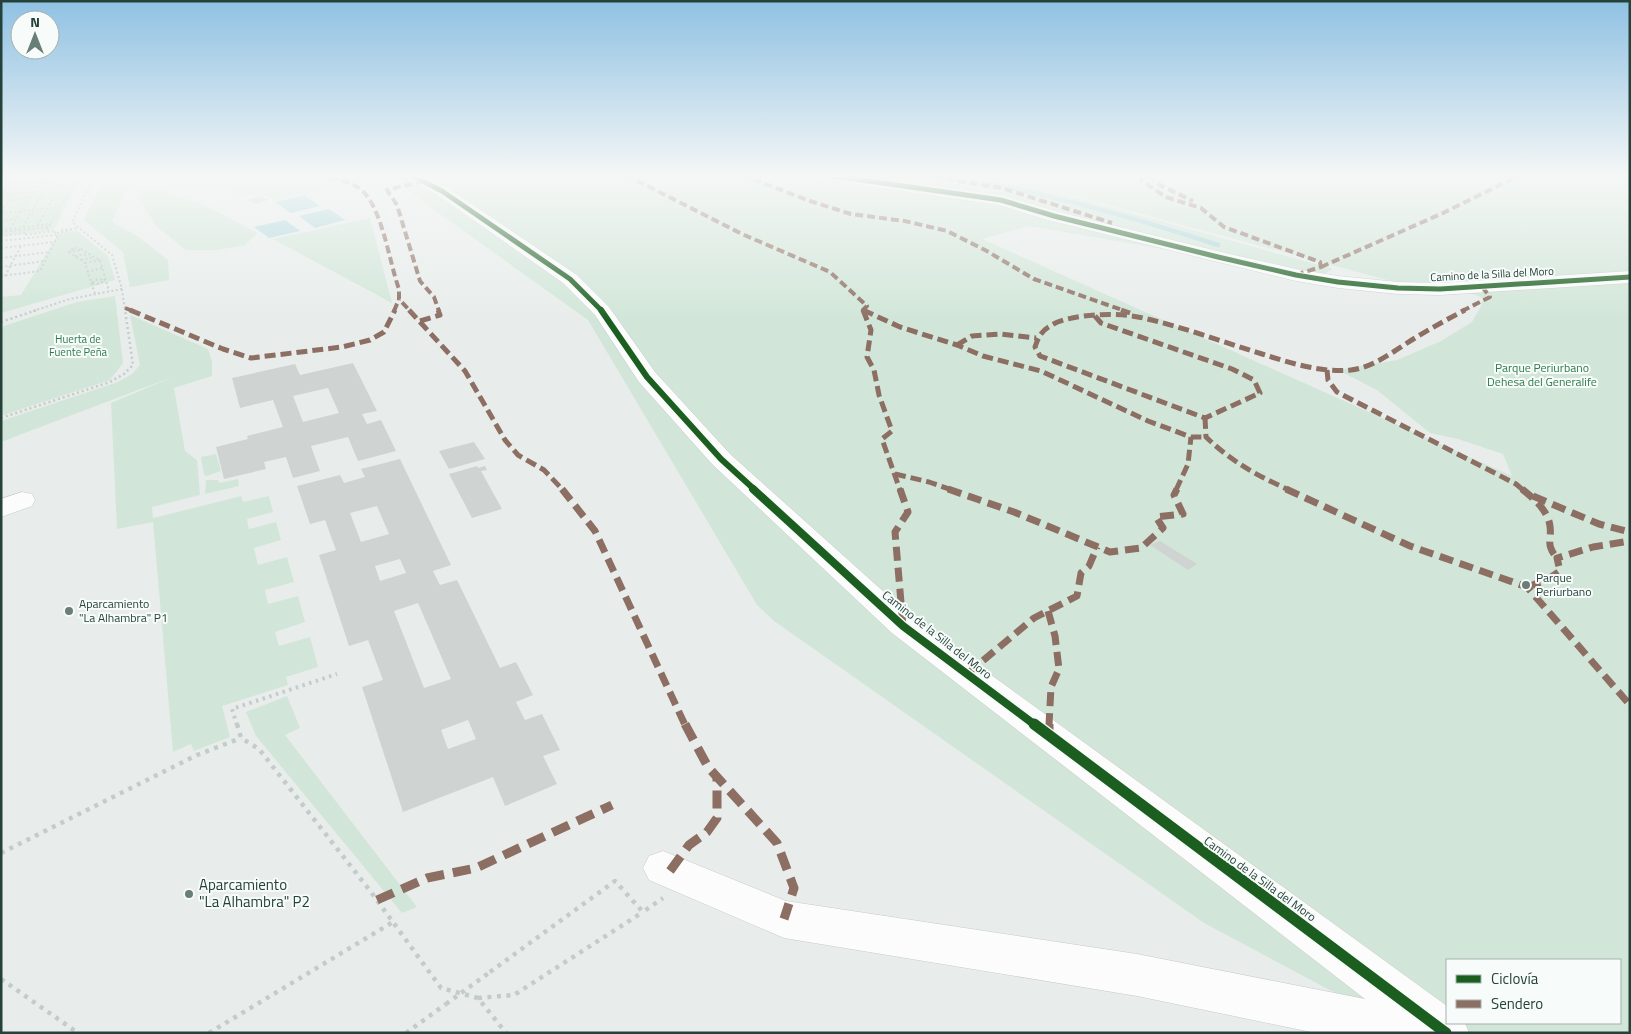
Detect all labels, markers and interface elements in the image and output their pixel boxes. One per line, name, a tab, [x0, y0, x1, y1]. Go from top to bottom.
north arrow	[10, 10, 60, 60]
text: N	[30, 11, 40, 32]
street label: Camino de la Silla del Moro	[1430, 263, 1554, 285]
park label: Huerta de Fuente Peña	[49, 331, 108, 360]
park label: Parque Periurbano Dehesa del Generalife	[1487, 358, 1597, 391]
place label: Parque Periurbano	[1536, 568, 1592, 601]
marker: Parque Periurbano	[1520, 579, 1532, 591]
street label: Camino de la Silla del Moro	[878, 586, 996, 684]
place label: Aparcamiento "La Alhambra" P1	[79, 594, 168, 627]
marker: Aparcamiento "La Alhambra" P1	[63, 605, 75, 617]
street label: Camino de la Silla del Moro	[1200, 831, 1320, 926]
place label: Aparcamiento "La Alhambra" P2	[199, 873, 310, 913]
marker: Aparcamiento "La Alhambra" P2	[183, 888, 195, 900]
legend	[1446, 959, 1621, 1024]
text: Ciclovía	[1491, 967, 1539, 990]
text: Sendero	[1491, 992, 1543, 1015]

